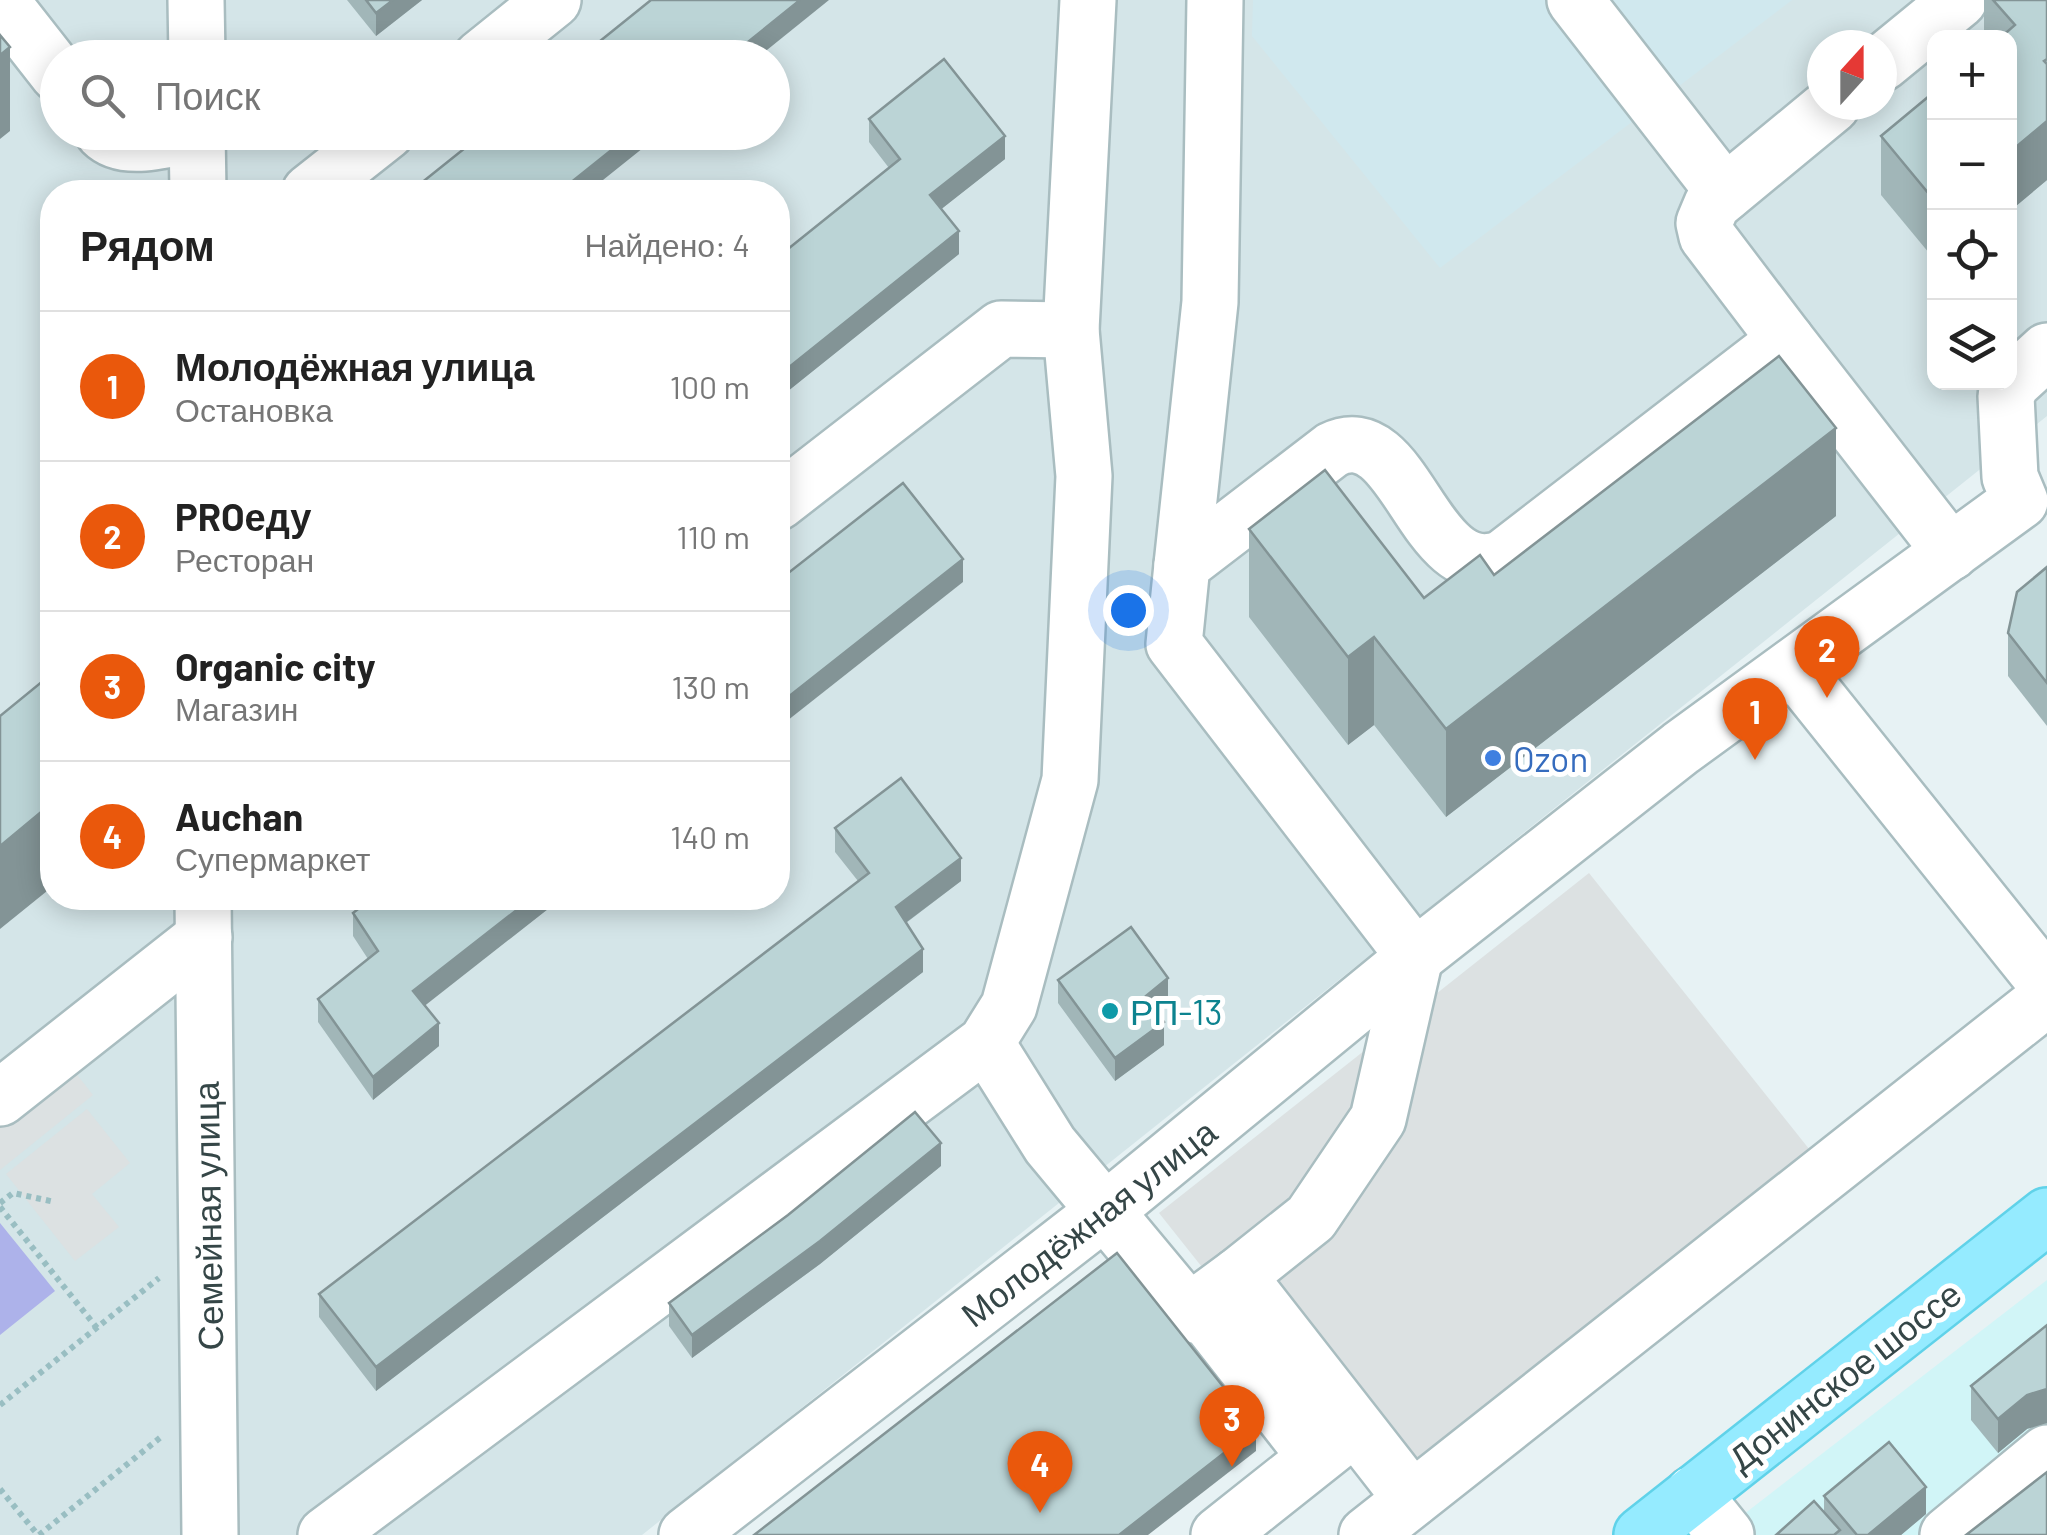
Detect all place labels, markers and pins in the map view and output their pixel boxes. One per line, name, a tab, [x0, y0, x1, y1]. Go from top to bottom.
pin: 2	[1794, 616, 1860, 698]
pin: 1	[1722, 678, 1788, 760]
place label: Ozon	[1513, 737, 1588, 779]
marker: Ozon	[1482, 747, 1504, 769]
place label: РП-13	[1130, 990, 1223, 1032]
marker: РП-13	[1099, 1000, 1121, 1022]
pin: 3	[1200, 1384, 1264, 1467]
pin: 4	[1008, 1430, 1072, 1513]

